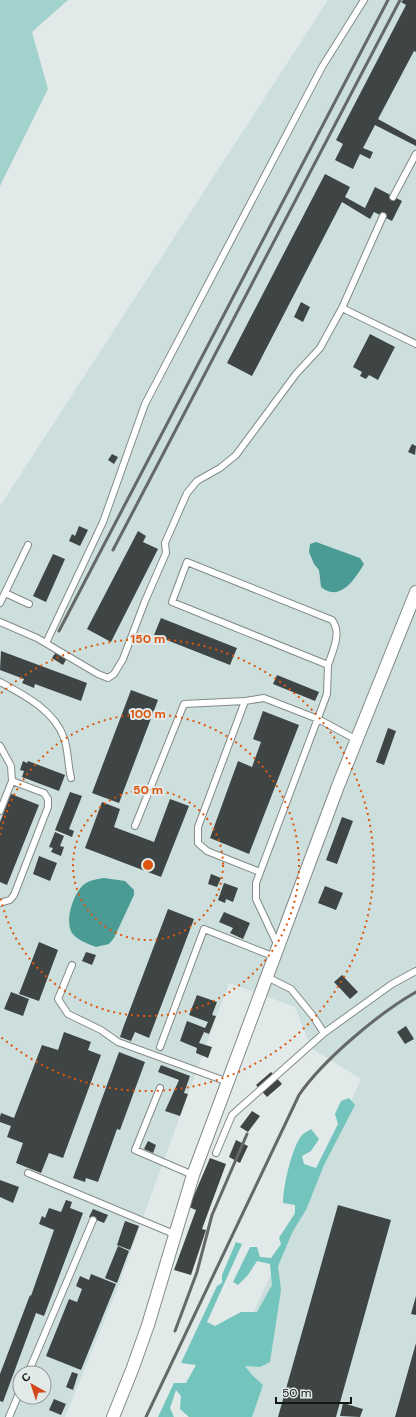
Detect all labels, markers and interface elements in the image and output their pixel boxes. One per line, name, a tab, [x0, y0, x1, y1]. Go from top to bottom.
text: 150 m	[131, 631, 165, 647]
text: 100 m	[130, 706, 166, 722]
text: 50 m	[133, 782, 163, 798]
centre of rings	[141, 858, 155, 872]
north arrow	[12, 1365, 52, 1405]
text: С	[18, 1369, 33, 1385]
scale bar	[276, 1379, 351, 1405]
text: 50 m	[282, 1385, 311, 1401]

